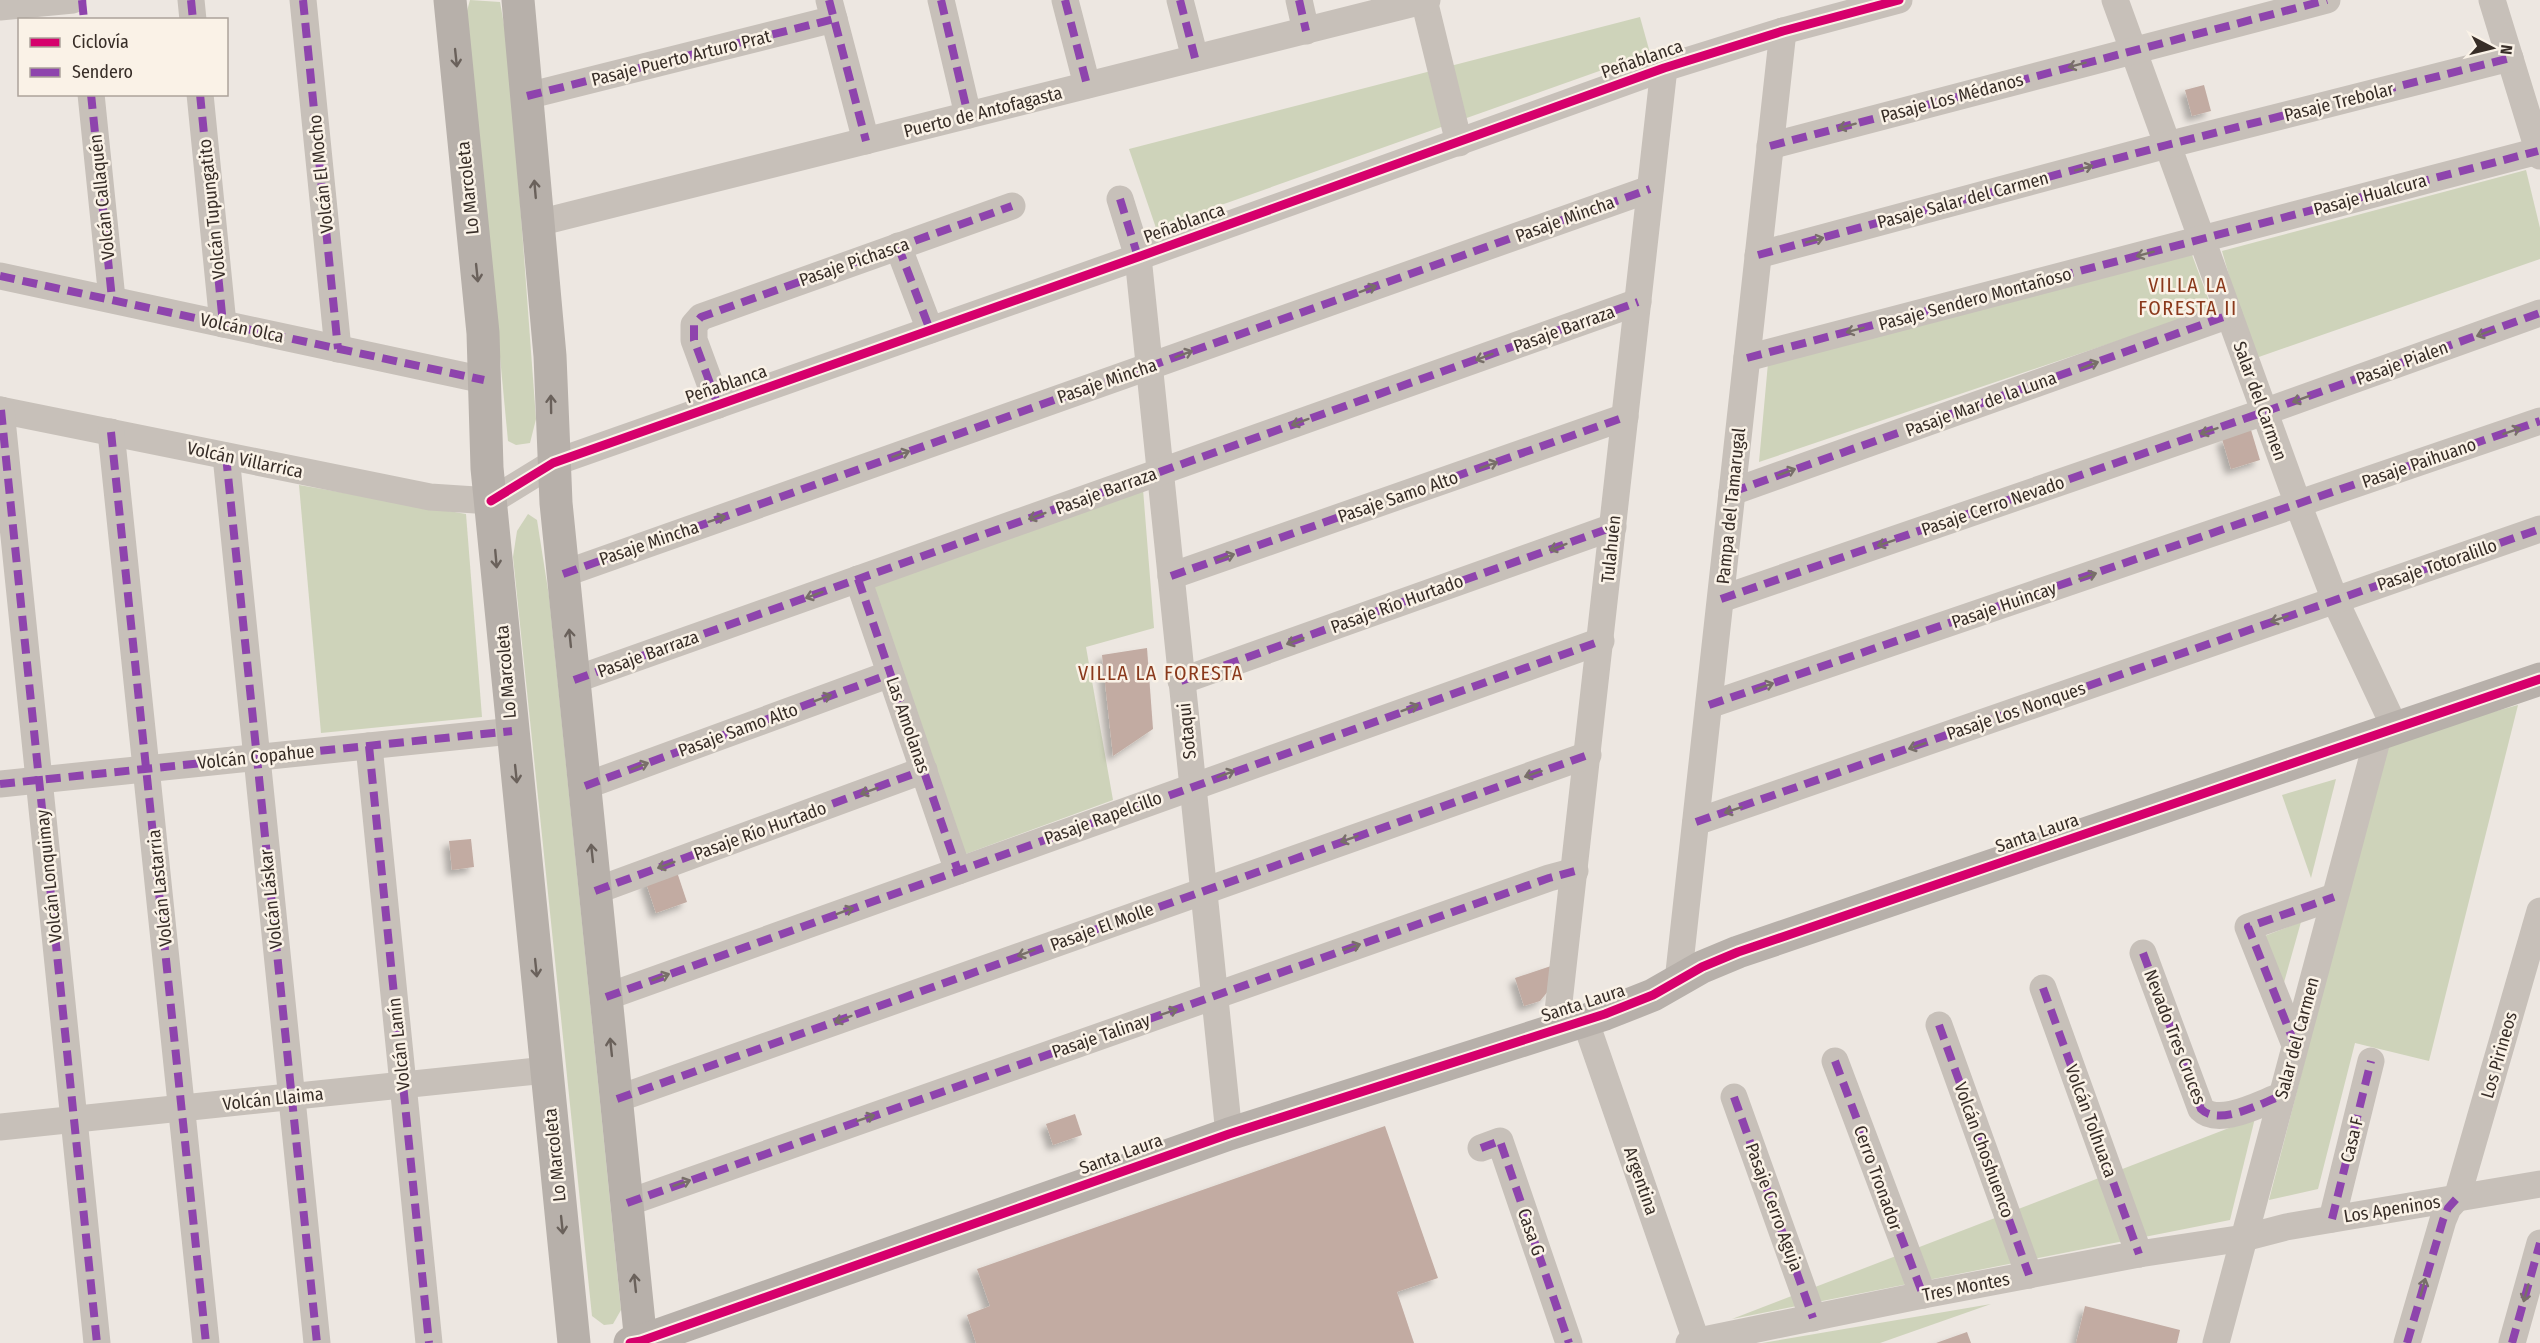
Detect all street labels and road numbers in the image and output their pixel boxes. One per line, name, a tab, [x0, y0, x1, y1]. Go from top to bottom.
street label: Pasaje Puerto Arturo Prat	[589, 25, 773, 91]
street label: Peñablanca	[1598, 35, 1686, 83]
street label: Pasaje Los Médanos	[1878, 68, 2026, 128]
street label: Pasaje Trebolar	[2282, 78, 2397, 126]
street label: Puerto de Antofagasta	[901, 82, 1065, 142]
street label: Volcán El Mocho	[304, 114, 338, 234]
street label: Volcán Callaquén	[84, 133, 120, 261]
street label: Volcán Tupungatito	[194, 138, 230, 280]
street label: Lo Marcoleta	[452, 140, 484, 236]
street label: Pasaje Salar del Carmen	[1875, 167, 2051, 233]
street label: Pasaje Hualcura	[2311, 169, 2429, 221]
street label: Pasaje Mincha	[1512, 191, 1618, 247]
street label: Peñablanca	[1140, 198, 1228, 248]
street label: Pasaje Pichasca	[796, 233, 912, 291]
street label: Pasaje Sendero Montañoso	[1876, 263, 2074, 335]
street label: Pasaje Barraza	[1510, 300, 1618, 358]
street label: Volcán Olca	[198, 308, 286, 348]
street label: Pasaje Pialen	[2353, 336, 2451, 390]
street label: Salar del Carmen	[2228, 338, 2292, 464]
street label: Pasaje Mincha	[1054, 354, 1160, 408]
street label: Peñablanca	[682, 360, 770, 408]
street label: Pasaje Mar de la Luna	[1902, 366, 2060, 442]
street label: Pampa del Tamarugal	[1712, 426, 1750, 585]
street label: Pasaje Paihuano	[2359, 433, 2479, 493]
street label: Volcán Villarrica	[185, 437, 305, 483]
street label: Pasaje Barraza	[1052, 462, 1160, 520]
street label: Pasaje Samo Alto	[1335, 466, 1461, 528]
street label: Pasaje Cerro Nevado	[1919, 471, 2067, 541]
street label: Tulahuén	[1597, 514, 1625, 584]
street label: Pasaje Mincha	[596, 516, 702, 570]
street label: Pasaje Totoralillo	[2374, 534, 2500, 596]
street label: Pasaje Río Hurtado	[1328, 570, 1466, 638]
street label: Pasaje Huincay	[1949, 577, 2059, 633]
street label: Lo Marcoleta	[491, 624, 521, 720]
street label: Pasaje Barraza	[594, 625, 702, 683]
street label: Las Amolanas	[881, 674, 935, 776]
street label: Pasaje Los Nonques	[1944, 677, 2089, 745]
street label: Pasaje Samo Alto	[675, 698, 801, 762]
street label: Sotaqui	[1173, 702, 1201, 760]
street label: Volcán Copahue	[197, 740, 316, 774]
street label: Pasaje Rapelcillo	[1041, 787, 1165, 849]
street label: Pasaje Río Hurtado	[691, 797, 829, 865]
street label: Volcán Lonquimay	[31, 808, 67, 944]
street label: Santa Laura	[1992, 808, 2082, 858]
street label: Volcán Lastarria	[143, 828, 177, 948]
street label: Volcán Láskar	[255, 847, 287, 950]
street label: Pasaje El Molle	[1047, 898, 1157, 956]
street label: Nevado Tres Cruces	[2139, 967, 2211, 1108]
street label: Salar del Carmen	[2270, 975, 2324, 1101]
street label: Santa Laura	[1538, 979, 1628, 1027]
street label: Volcán Lanín	[383, 997, 415, 1091]
street label: Pasaje Talinay	[1049, 1009, 1153, 1063]
street label: Los Pirineos	[2476, 1009, 2522, 1101]
street label: Volcán Tolhuaca	[2060, 1062, 2122, 1181]
street label: Volcán Choshuenco	[1949, 1079, 2019, 1221]
street label: Volcán Llaima	[221, 1083, 325, 1115]
street label: Lo Marcoleta	[539, 1107, 571, 1203]
street label: Casa F	[2336, 1115, 2368, 1165]
street label: Cerro Tronador	[1849, 1122, 1907, 1234]
street label: Santa Laura	[1077, 1129, 1166, 1179]
street label: Pasaje Cerro Aguja	[1741, 1140, 1807, 1274]
street label: Argentina	[1619, 1144, 1663, 1218]
street label: Los Apeninos	[2342, 1190, 2442, 1227]
street label: Casa G	[1513, 1205, 1549, 1259]
street label: Tres Montes	[1921, 1268, 2012, 1306]

